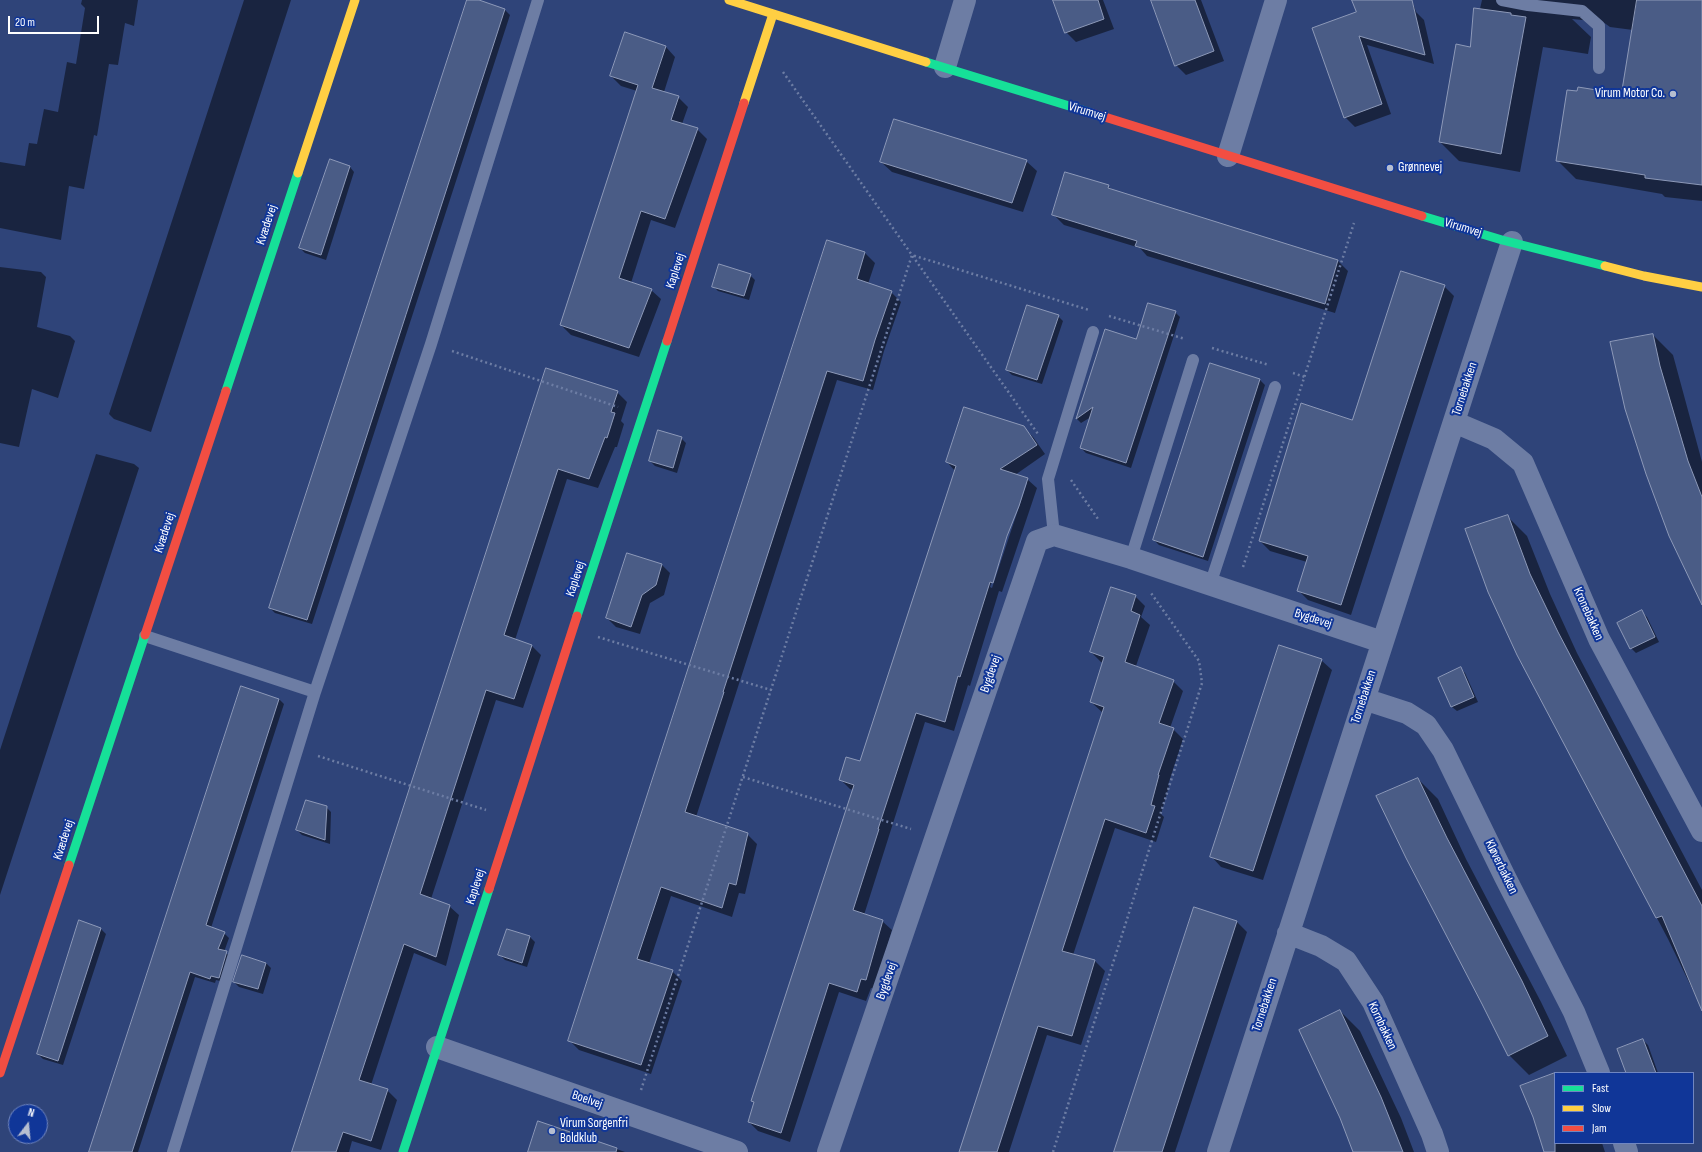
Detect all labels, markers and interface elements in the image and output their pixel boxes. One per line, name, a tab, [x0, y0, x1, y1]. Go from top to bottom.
scale bar	[10, 8, 101, 34]
text: 20 m	[15, 15, 35, 30]
place label: Virum Motor Co.	[1595, 86, 1665, 102]
marker: Virum Motor Co.	[1668, 89, 1678, 99]
street label: Virumvej	[1066, 99, 1108, 125]
place label: Grønnevej	[1398, 160, 1442, 176]
marker: Grønnevej	[1385, 163, 1395, 173]
street label: Kvædevej	[253, 203, 281, 247]
street label: Virumvej	[1442, 215, 1484, 241]
street label: Kaplevej	[663, 251, 689, 291]
street label: Tornebakken	[1449, 360, 1481, 418]
street label: Kvædevej	[151, 511, 179, 555]
street label: Kaplevej	[563, 559, 589, 599]
street label: Kronebakken	[1569, 585, 1607, 643]
street label: Bygdevej	[1292, 606, 1334, 632]
street label: Bygdevej	[977, 653, 1005, 695]
street label: Tornebakken	[1348, 668, 1380, 726]
street label: Kvædevej	[50, 818, 78, 862]
street label: Kløverbakken	[1481, 837, 1521, 897]
street label: Kaplevej	[463, 867, 489, 907]
street label: Bygdevej	[873, 960, 901, 1002]
street label: Tornebakken	[1249, 976, 1281, 1034]
street label: Kornbakken	[1364, 999, 1400, 1053]
legend	[1554, 1072, 1694, 1144]
text: Fast	[1592, 1081, 1609, 1096]
street label: Boelvej	[570, 1088, 604, 1112]
text: Slow	[1592, 1101, 1611, 1116]
north arrow	[8, 1104, 48, 1144]
text: N	[27, 1106, 36, 1120]
place label: Virum Sorgenfri Boldklub	[560, 1116, 628, 1147]
text: Jam	[1592, 1121, 1607, 1136]
marker: Virum Sorgenfri Boldklub	[547, 1126, 557, 1136]

